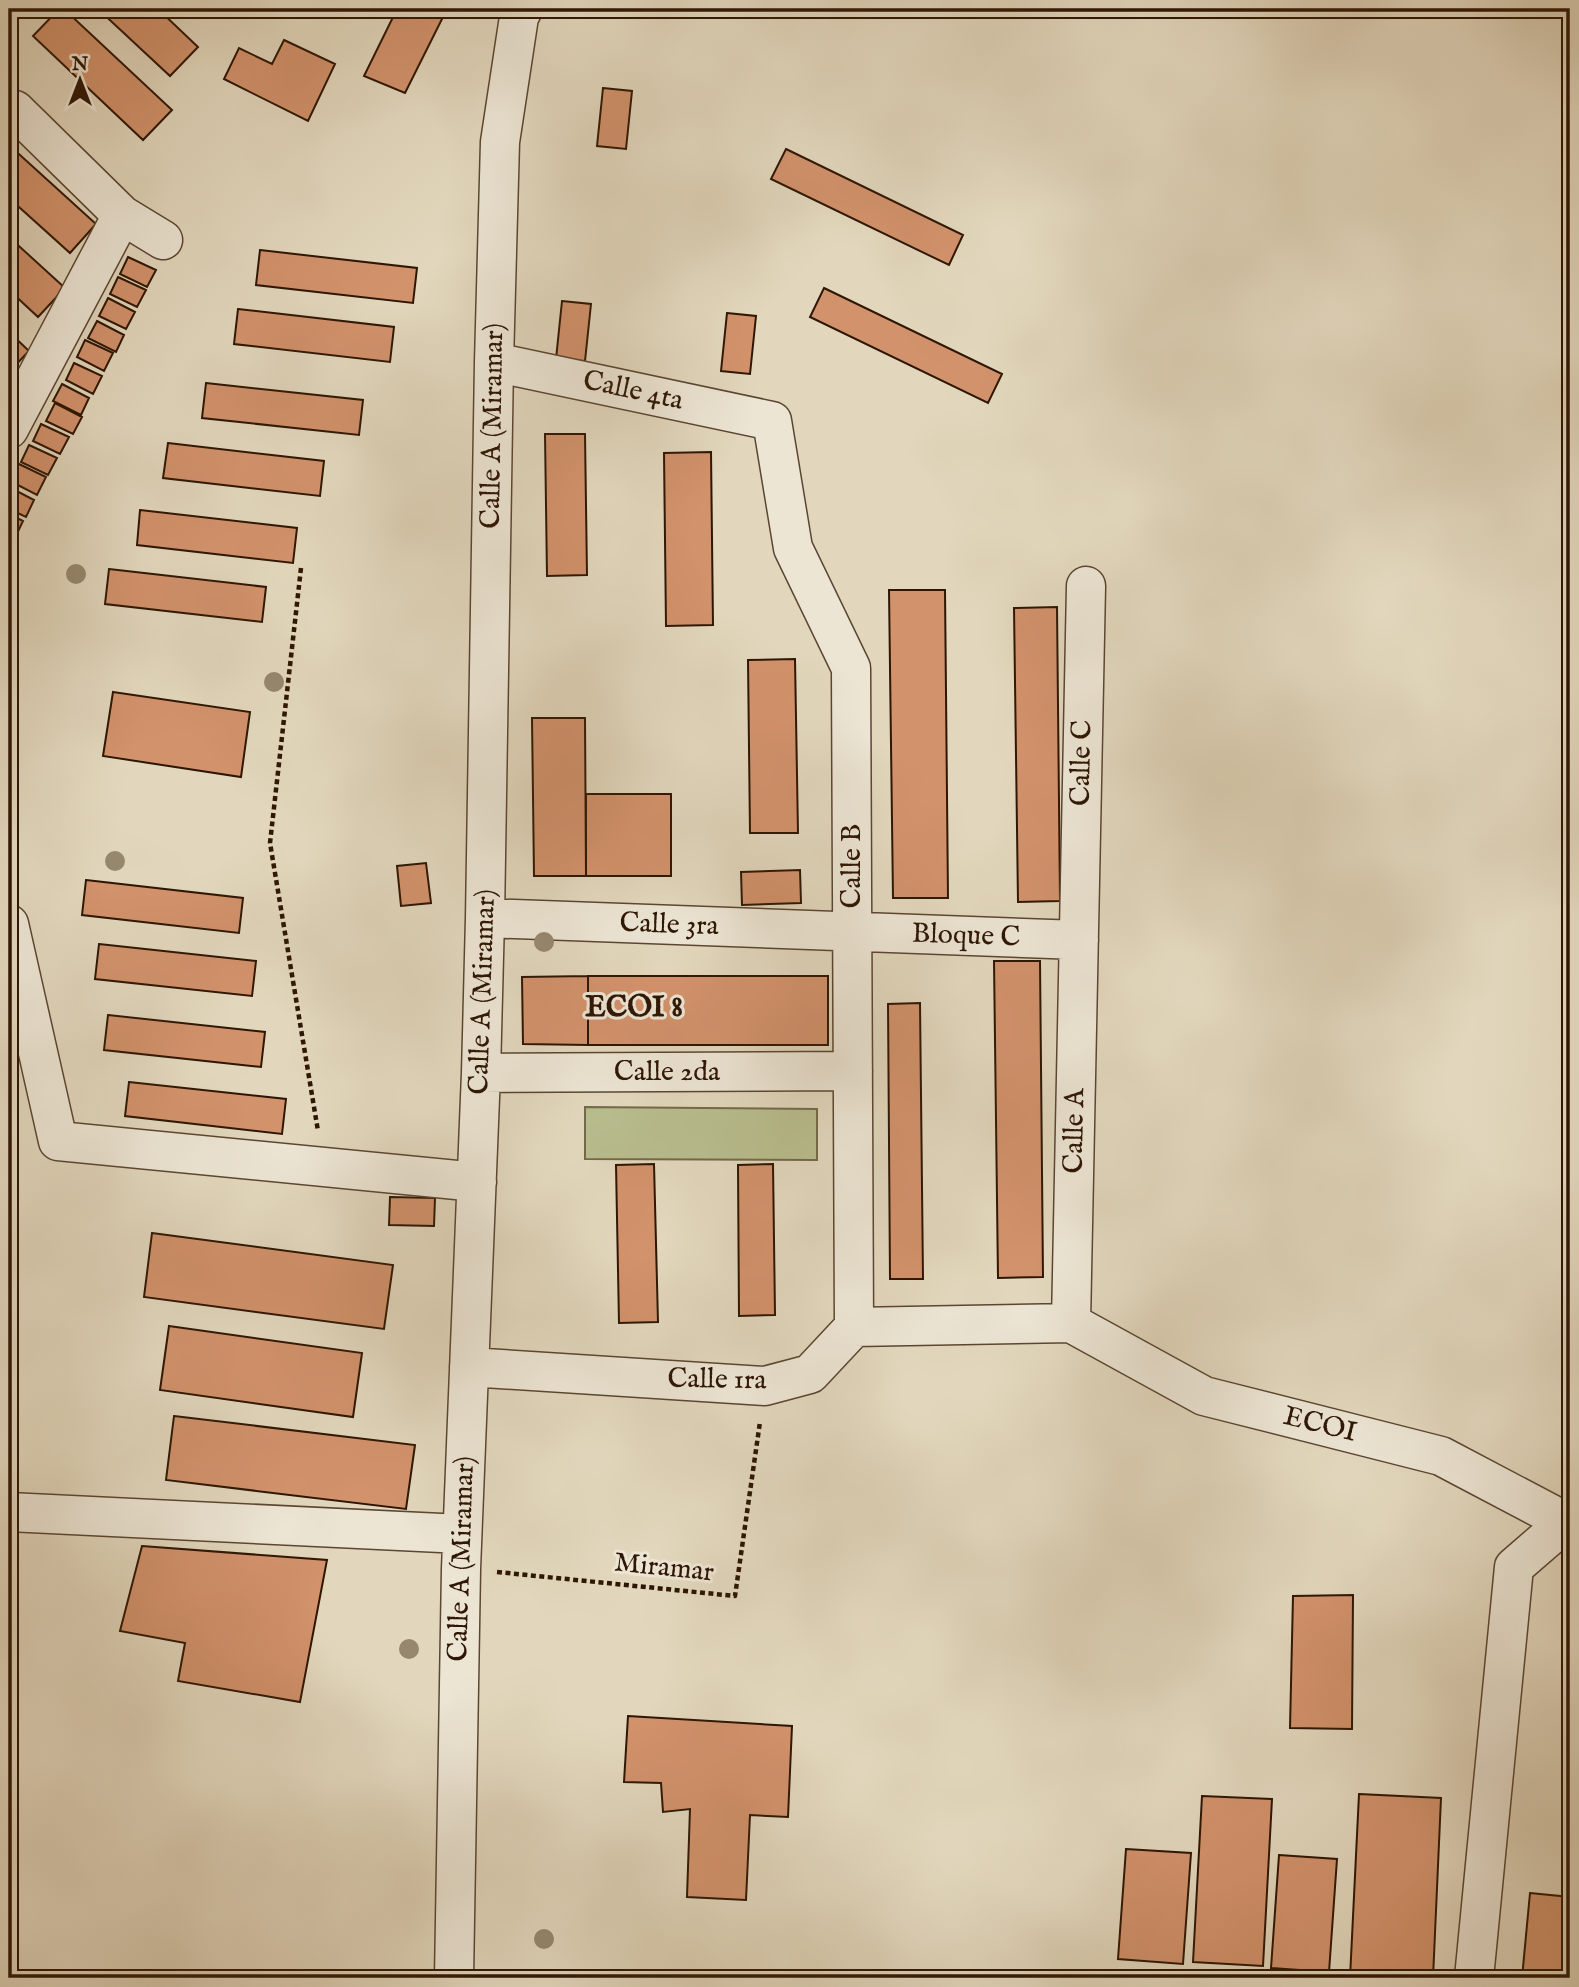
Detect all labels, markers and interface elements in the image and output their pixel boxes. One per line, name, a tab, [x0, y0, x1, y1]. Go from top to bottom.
north arrow	[46, 46, 116, 116]
text: N	[71, 53, 89, 77]
street label: Calle A (Miramar)	[474, 323, 512, 529]
street label: Calle 4ta	[580, 363, 687, 419]
street label: Calle C	[1064, 720, 1100, 806]
street label: Calle B	[835, 824, 870, 908]
street label: Calle A (Miramar)	[462, 889, 504, 1095]
street label: Calle 3ra	[619, 906, 720, 944]
street label: Bloque C	[911, 917, 1021, 955]
district label: ECOI 8	[585, 989, 683, 1027]
street label: Calle 2da	[614, 1055, 721, 1090]
street label: Calle A	[1057, 1087, 1093, 1174]
street label: Calle 1ra	[667, 1362, 768, 1398]
street label: ECOI	[1280, 1399, 1360, 1451]
street label: Calle A (Miramar)	[441, 1456, 483, 1662]
street label: Miramar	[612, 1545, 716, 1591]

